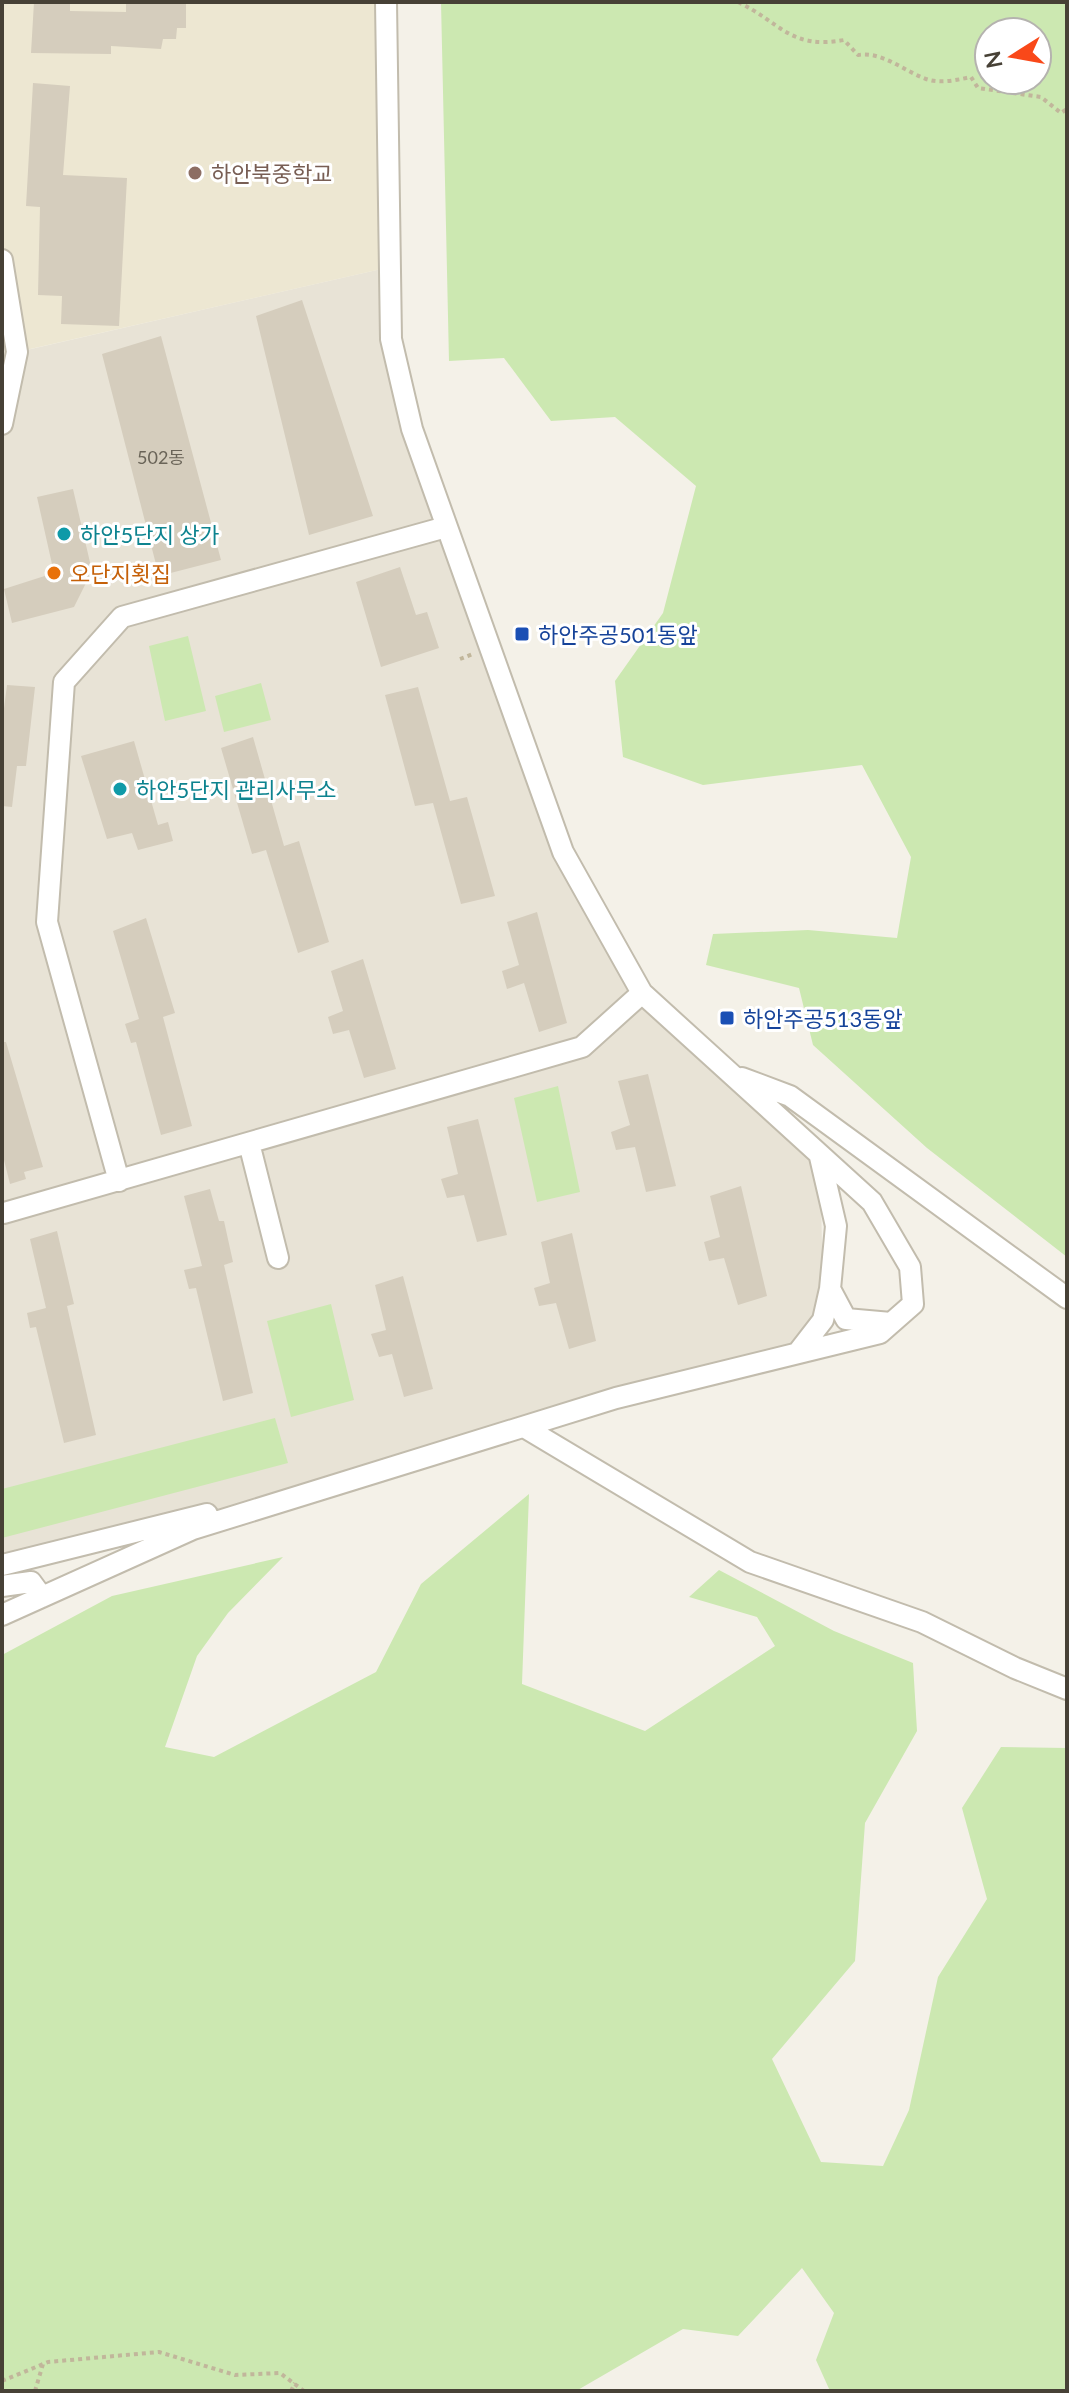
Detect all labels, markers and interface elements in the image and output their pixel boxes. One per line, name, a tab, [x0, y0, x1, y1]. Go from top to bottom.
north arrow	[973, 16, 1053, 96]
text: N	[978, 49, 1008, 71]
place label: 하안북중학교	[211, 160, 332, 187]
marker: 하안북중학교	[186, 164, 204, 182]
house number: 502동	[137, 446, 185, 468]
place label: 하안5단지 상가	[80, 521, 220, 548]
marker: 하안5단지 상가	[55, 525, 73, 543]
place label: 오단지횟집	[70, 560, 171, 587]
marker: 오단지횟집	[45, 564, 63, 582]
place label: 하안주공501동앞	[538, 621, 698, 648]
marker: 하안주공501동앞	[513, 625, 531, 643]
place label: 하안5단지 관리사무소	[136, 776, 337, 803]
marker: 하안5단지 관리사무소	[111, 780, 129, 798]
place label: 하안주공513동앞	[743, 1005, 903, 1032]
marker: 하안주공513동앞	[718, 1009, 736, 1027]

